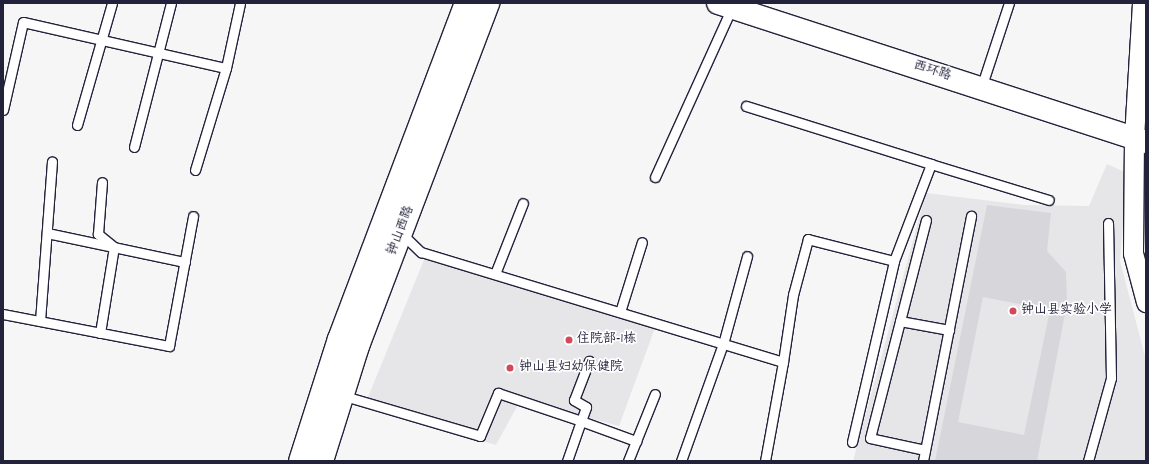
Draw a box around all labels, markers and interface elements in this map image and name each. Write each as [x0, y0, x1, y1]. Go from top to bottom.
street label: 西环路 [911, 59, 953, 85]
street label: 钟山西路 [385, 204, 419, 258]
place label: 钟山县实验小学 [1021, 303, 1112, 319]
marker: 钟山县实验小学 [1008, 306, 1018, 316]
place label: 住院部-1栋 [577, 332, 636, 348]
marker: 住院部-1栋 [564, 335, 574, 345]
place label: 钟山县妇幼保健院 [519, 360, 623, 376]
marker: 钟山县妇幼保健院 [504, 362, 516, 374]

